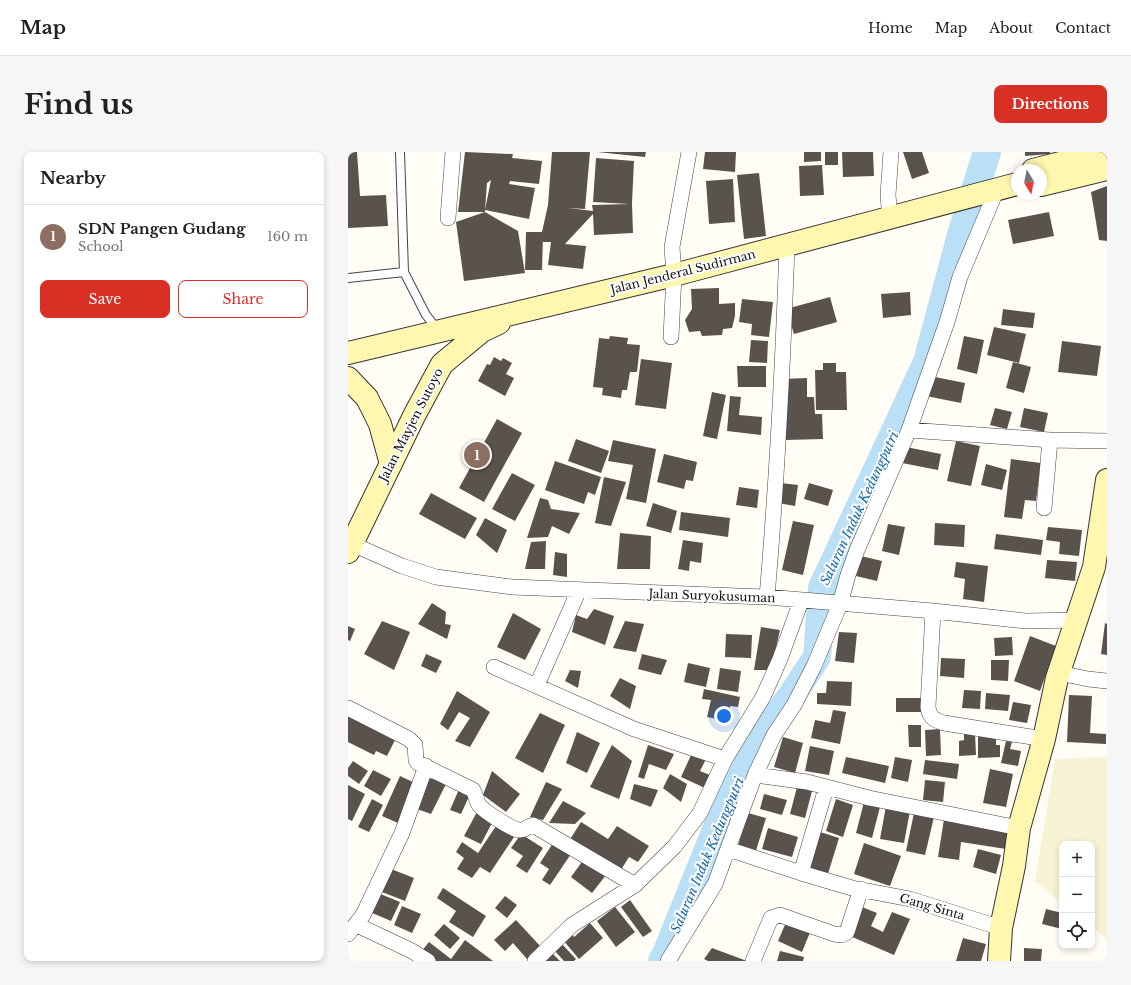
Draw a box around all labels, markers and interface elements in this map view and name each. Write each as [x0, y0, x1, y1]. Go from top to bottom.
text: Map [20, 16, 66, 39]
text: Home [868, 19, 913, 37]
text: Map [935, 19, 967, 37]
text: About [989, 19, 1033, 37]
text: Contact [1055, 19, 1111, 37]
button: Directions [994, 85, 1107, 123]
text: Find us [24, 87, 134, 122]
north arrow [1011, 164, 1047, 200]
text: Nearby [40, 168, 106, 189]
text: SDN Pangen Gudang [78, 219, 245, 238]
text: 1 [50, 228, 56, 245]
text: 160 m [267, 228, 308, 245]
text: School [78, 238, 124, 255]
street label: Jalan Jenderal Sudirman [607, 246, 757, 297]
button: Save [40, 280, 170, 318]
button: Share [178, 280, 308, 318]
street label: Jalan Mayjen Sutoyo [374, 365, 446, 486]
water label: Saluran Induk Kedungputri [816, 428, 903, 588]
pin: 1 [464, 440, 490, 470]
street label: Jalan Suryokusuman [646, 586, 776, 605]
your location [714, 706, 734, 726]
water label: Saluran Induk Kedungputri [667, 774, 748, 936]
map controls [1059, 841, 1095, 949]
button: + [1059, 841, 1095, 877]
button: − [1059, 877, 1095, 913]
street label: Gang Sinta [898, 890, 967, 923]
button: locate [1059, 913, 1095, 949]

